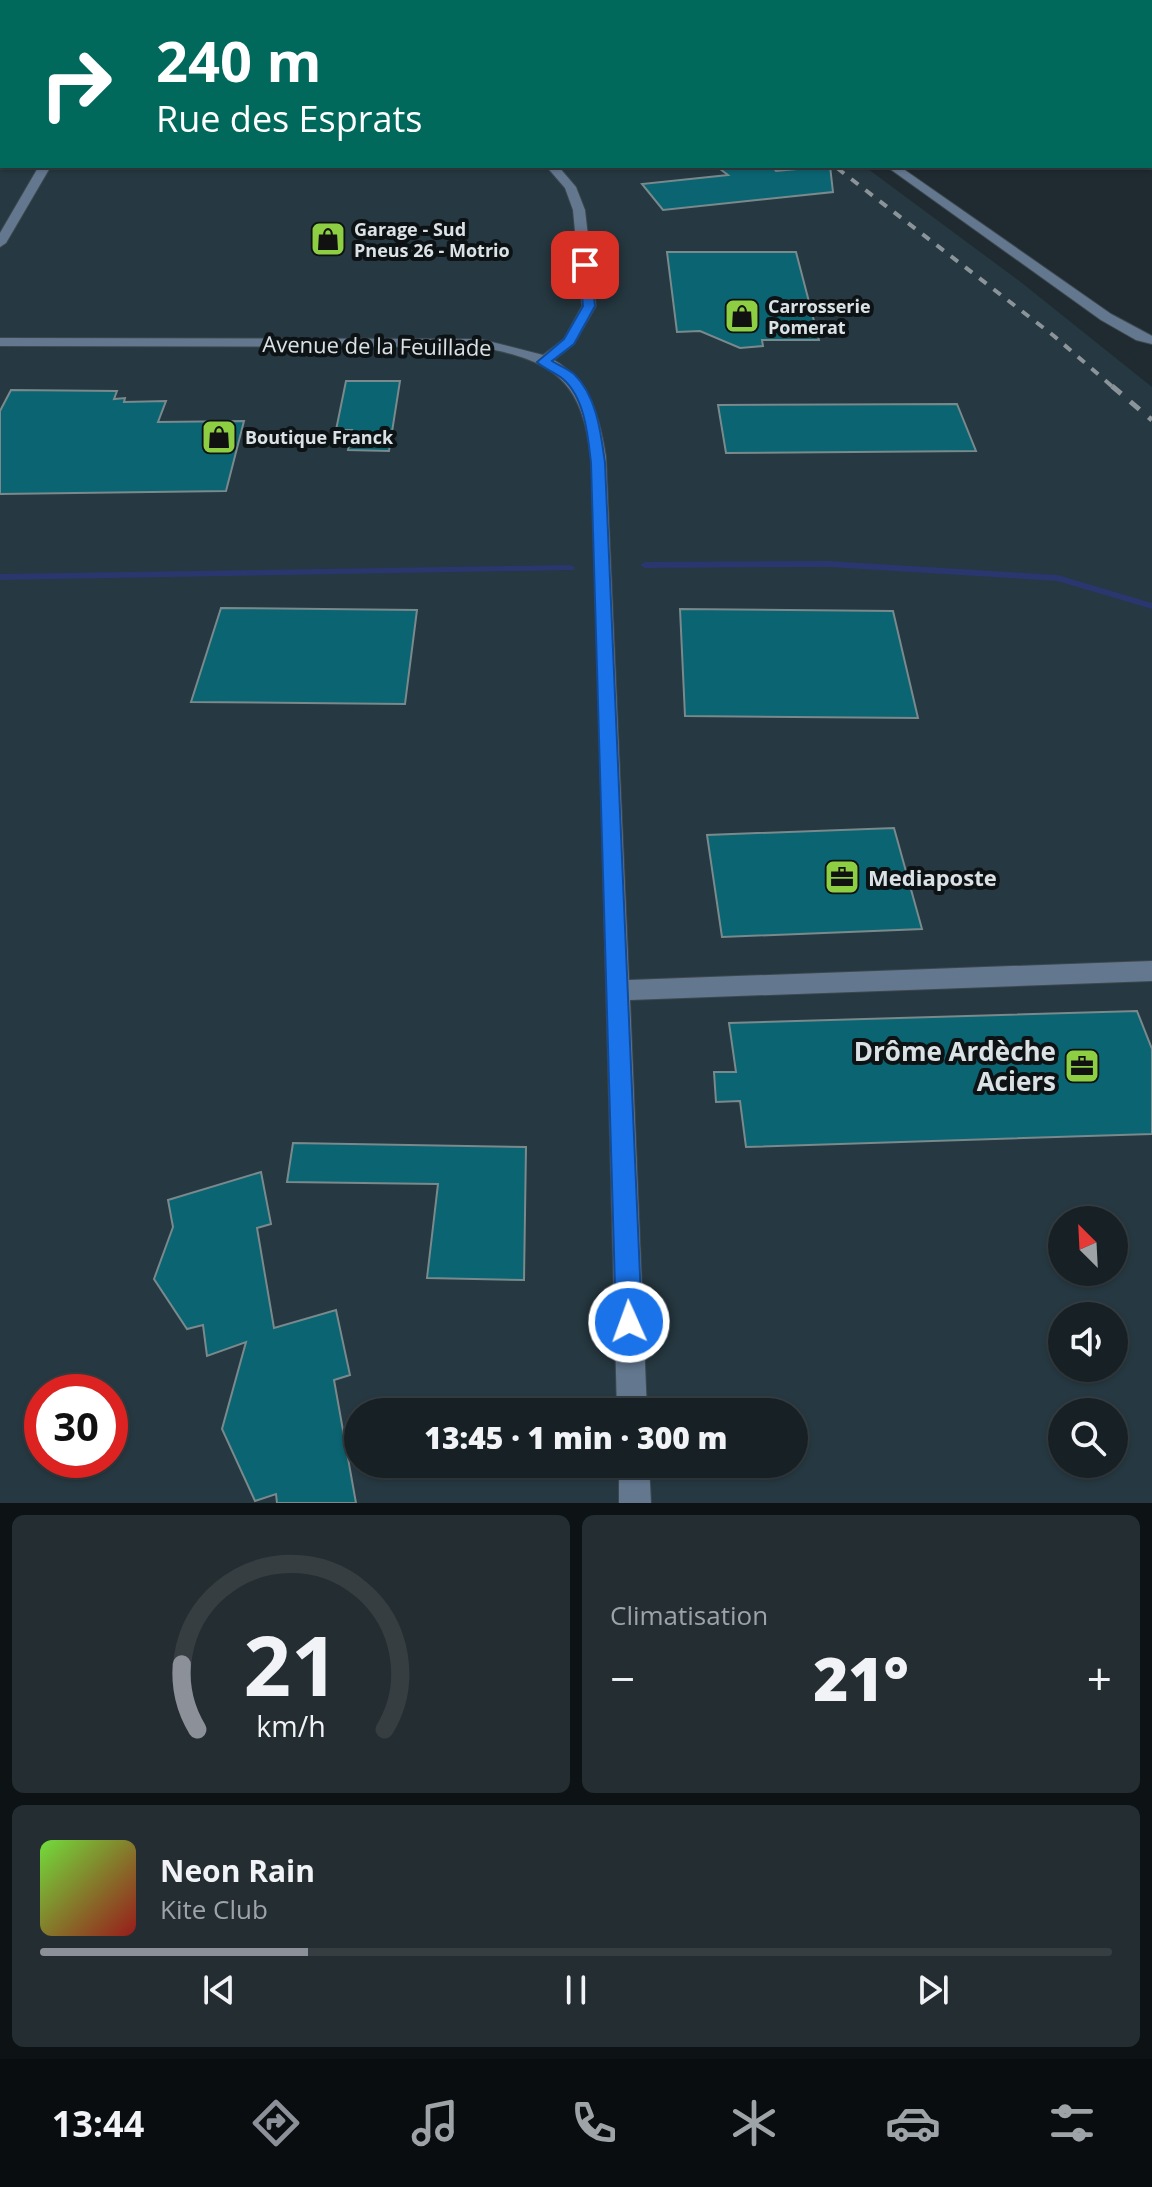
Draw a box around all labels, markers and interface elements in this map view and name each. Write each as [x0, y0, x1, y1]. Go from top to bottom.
text: 240 m [156, 22, 322, 98]
icon: right [24, 32, 128, 136]
text: Rue des Esprats [156, 94, 423, 143]
place label: Garage - Sud Pneus 26 - Motrio [354, 217, 510, 262]
shop icon: Garage - Sud Pneus 26 - Motrio [309, 220, 347, 258]
pin [551, 231, 619, 299]
icon: arrive [563, 243, 607, 287]
place label: Carrosserie Pomerat [768, 294, 871, 339]
shop icon: Carrosserie Pomerat [723, 297, 761, 335]
street label: Avenue de la Feuillade [262, 328, 492, 362]
shop icon: Boutique Franck [200, 418, 238, 456]
place label: Boutique Franck [245, 425, 394, 449]
office icon: Mediaposte [823, 858, 861, 896]
place label: Mediaposte [868, 862, 997, 892]
place label: Drôme Ardèche Aciers [854, 1033, 1056, 1099]
office icon: Drôme Ardèche Aciers [1063, 1047, 1101, 1085]
north arrow [1048, 1206, 1128, 1286]
map controls [1048, 1206, 1128, 1478]
position arrow [587, 1280, 671, 1364]
button: sound [1048, 1302, 1128, 1382]
speed limit sign: 30 [24, 1374, 128, 1478]
button: search [1048, 1398, 1128, 1478]
text: 13:45 · 1 min · 300 m [424, 1417, 728, 1458]
text: Climatisation [610, 1597, 768, 1633]
text: 21 [243, 1607, 339, 1720]
text: 21° [813, 1637, 909, 1719]
text: − [610, 1648, 635, 1708]
text: + [1087, 1648, 1112, 1708]
text: km/h [256, 1706, 326, 1745]
text: Neon Rain [160, 1850, 315, 1891]
text: Kite Club [160, 1891, 268, 1927]
icon: previous [197, 1968, 241, 2012]
icon: pause [554, 1968, 598, 2012]
icon: next [911, 1968, 955, 2012]
icon: directions [248, 2095, 304, 2151]
icon: music [407, 2095, 463, 2151]
icon: phone [566, 2095, 622, 2151]
icon: climate [726, 2095, 782, 2151]
icon: car [885, 2095, 941, 2151]
icon: filters [1044, 2095, 1100, 2151]
text: 13:44 [52, 2099, 144, 2148]

